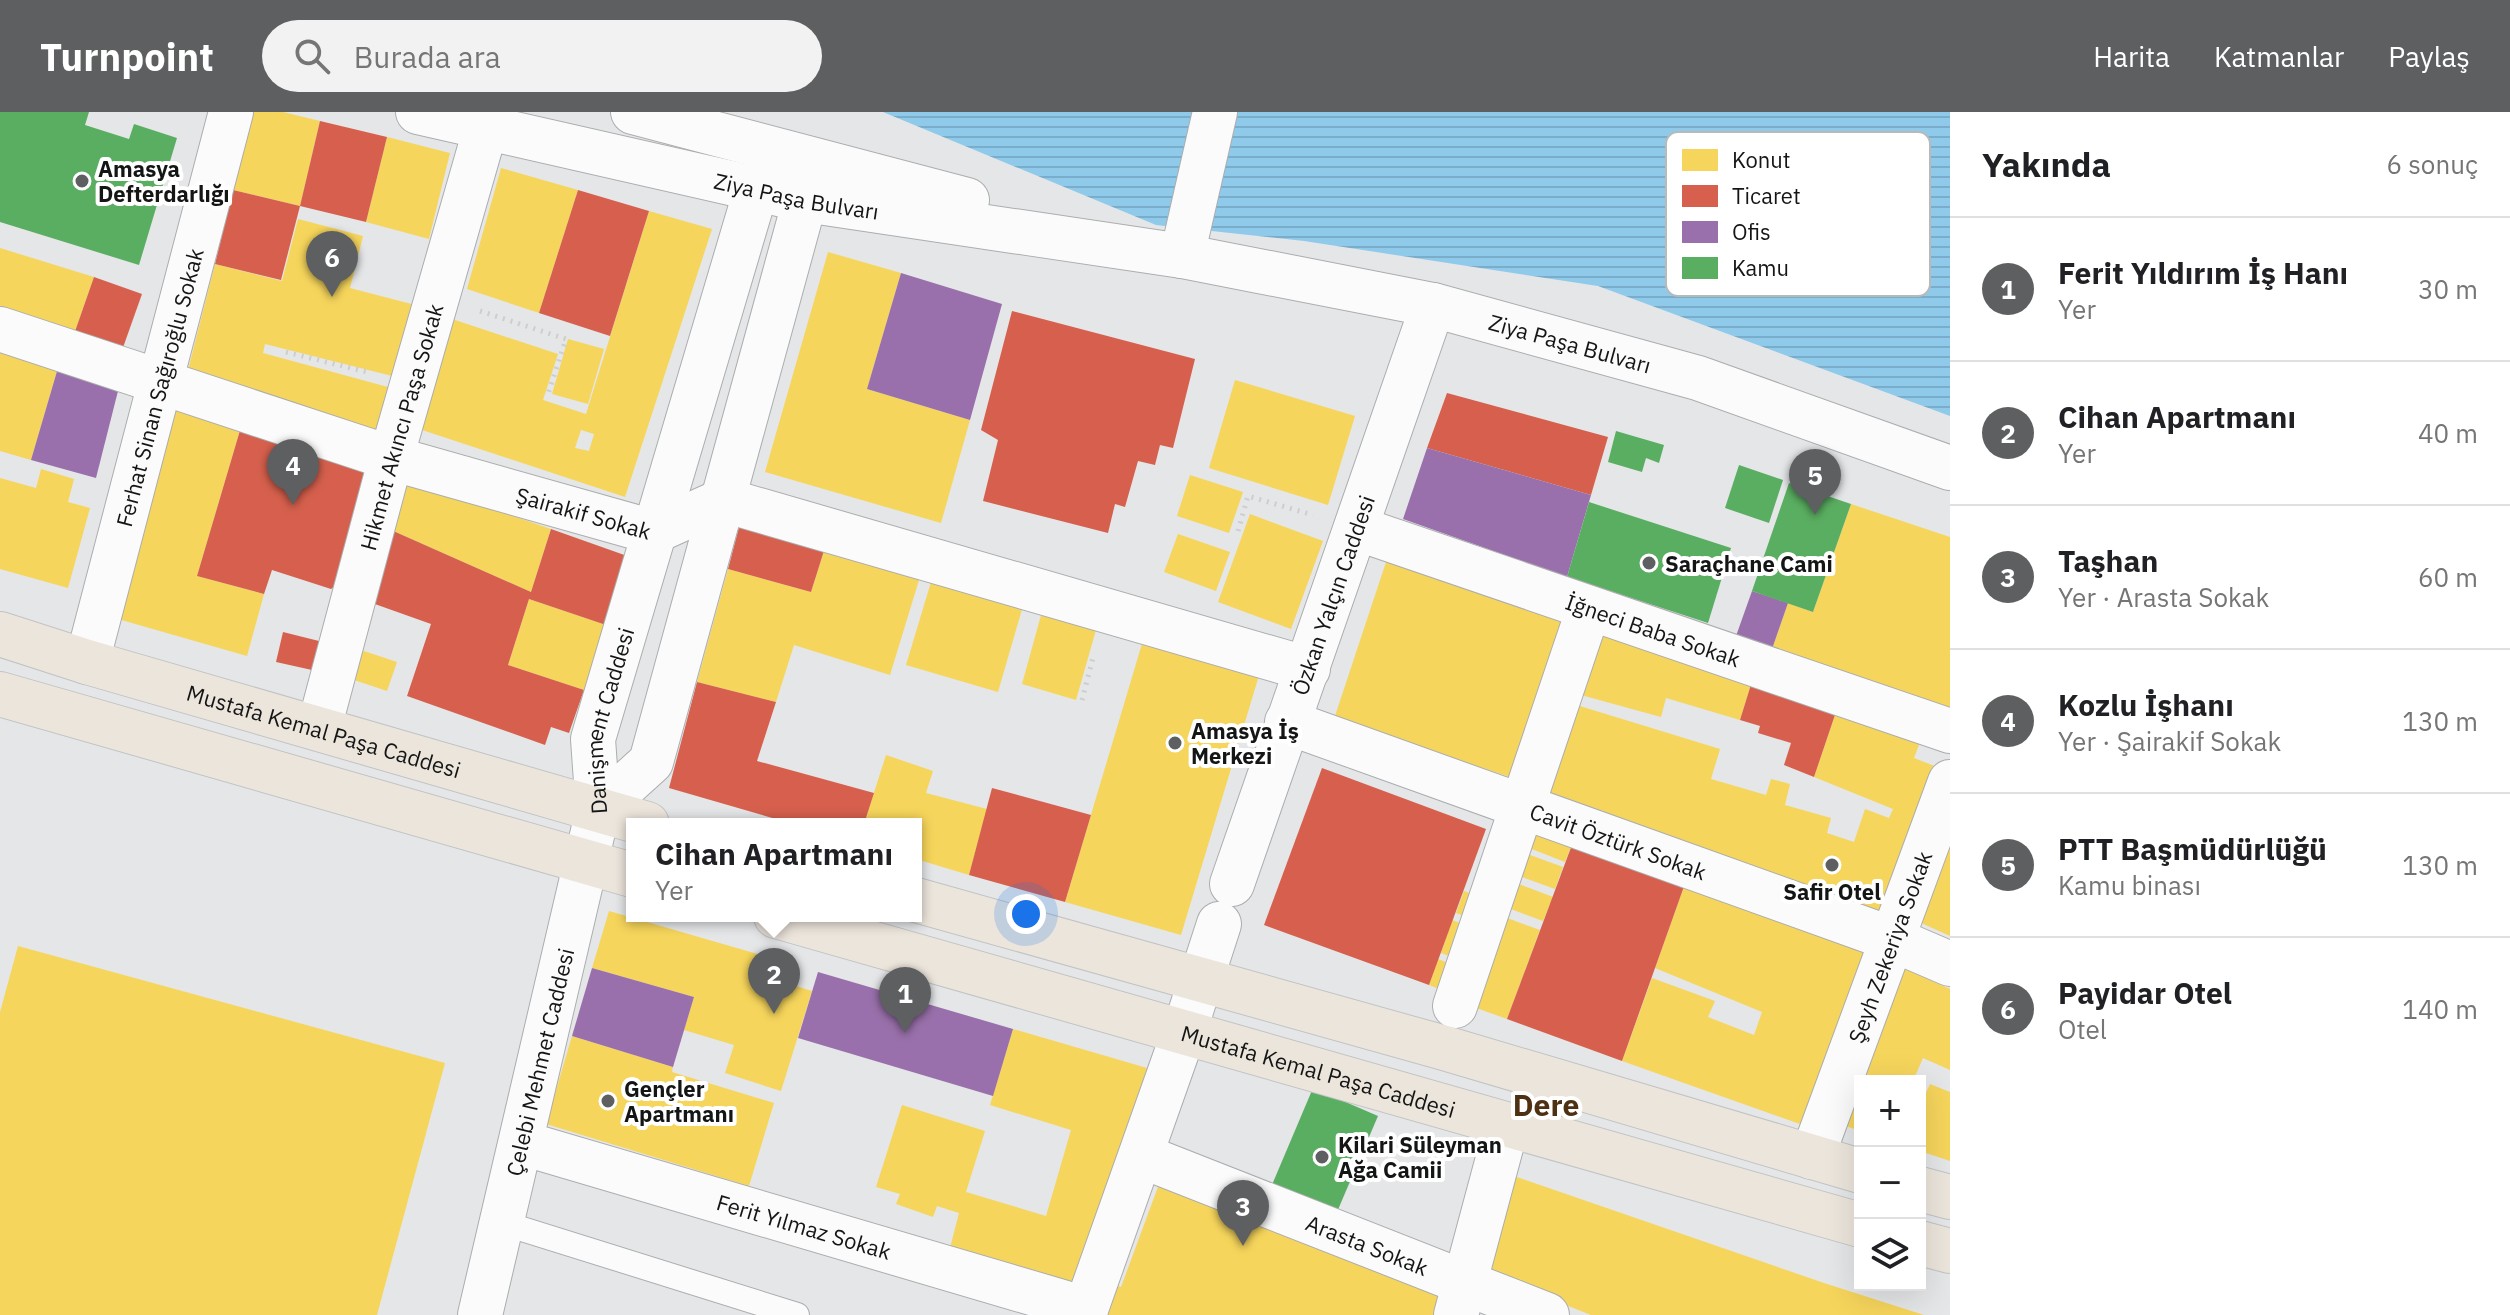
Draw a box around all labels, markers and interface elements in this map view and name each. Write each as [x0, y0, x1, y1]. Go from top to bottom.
search box [262, 20, 822, 92]
text: Turnpoint [40, 32, 214, 81]
icon: search [290, 34, 334, 78]
text: Burada ara [354, 37, 501, 76]
text: Harita [2093, 38, 2170, 75]
text: Katmanlar [2214, 38, 2344, 75]
text: Paylaş [2388, 38, 2470, 75]
legend [1666, 132, 1930, 296]
text: Yakında [1982, 142, 2111, 186]
text: Konut [1732, 145, 1790, 174]
text: 6 sonuç [2386, 147, 2478, 181]
place label: Amasya Defterdarlığı [98, 154, 230, 208]
street label: Ziya Paşa Bulvarı [712, 165, 881, 225]
marker: Amasya Defterdarlığı [73, 172, 91, 190]
text: Ticaret [1732, 181, 1801, 210]
text: Ofis [1732, 217, 1771, 246]
pin: 6 [306, 231, 358, 297]
street label: Ferhat Sinan Sağıroğlu Sokak [109, 245, 209, 530]
text: Kamu [1732, 253, 1789, 282]
text: Ferit Yıldırım İş Hanı [2058, 253, 2348, 292]
text: 1 [2000, 272, 2016, 306]
text: 30 m [2418, 272, 2478, 306]
text: Yer [2058, 292, 2096, 326]
street label: Hikmet Akıncı Paşa Sokak [353, 300, 449, 553]
street label: Ziya Paşa Bulvarı [1486, 307, 1655, 379]
text: Cihan Apartmanı [2058, 397, 2296, 436]
text: 2 [2000, 416, 2016, 450]
text: 40 m [2418, 416, 2478, 450]
text: Yer [2058, 436, 2096, 470]
pin: 4 [267, 439, 319, 505]
pin: 5 [1789, 449, 1841, 515]
street label: Şairakif Sokak [513, 480, 655, 545]
street label: Özkan Yalçın Caddesi [1284, 491, 1380, 699]
text: Taşhan [2058, 541, 2158, 580]
place label: Saraçhane Cami [1665, 549, 1833, 578]
marker: Saraçhane Cami [1640, 554, 1658, 572]
text: 3 [2000, 560, 2016, 594]
text: 60 m [2418, 560, 2478, 594]
text: Yer · Arasta Sokak [2058, 580, 2269, 614]
street label: İğneci Baba Sokak [1562, 586, 1745, 673]
street label: Danişment Caddesi [579, 624, 640, 815]
street label: Mustafa Kemal Paşa Caddesi [183, 677, 464, 784]
text: Kozlu İşhanı [2058, 685, 2234, 724]
text: 4 [2000, 704, 2016, 738]
text: 130 m [2402, 704, 2478, 738]
place label: Amasya İş Merkezi [1191, 716, 1299, 770]
text: Yer · Şairakif Sokak [2058, 724, 2281, 758]
marker: Amasya İş Merkezi [1166, 734, 1184, 752]
street label: Cavit Öztürk Sokak [1526, 796, 1711, 886]
popup [626, 818, 922, 922]
text: PTT Başmüdürlüğü [2058, 829, 2327, 868]
text: Cihan Apartmanı [655, 834, 893, 873]
street label: Şeyh Zekeriya Sokak [1841, 846, 1938, 1047]
text: 5 [2000, 848, 2016, 882]
text: 130 m [2402, 848, 2478, 882]
marker: Safir Otel [1823, 856, 1841, 874]
text: Kamu binası [2058, 868, 2201, 902]
text: Yer [655, 873, 693, 907]
place label: Safir Otel [1783, 877, 1881, 906]
your location [1006, 894, 1046, 934]
street label: Çelebi Mehmet Caddesi [499, 945, 580, 1179]
pin: 2 [748, 948, 800, 1014]
pin: 1 [879, 967, 931, 1033]
text: Payidar Otel [2058, 973, 2232, 1012]
text: 6 [2000, 992, 2016, 1026]
text: 140 m [2402, 992, 2478, 1026]
text: Otel [2058, 1012, 2107, 1046]
street label: Mustafa Kemal Paşa Caddesi [1178, 1018, 1459, 1123]
place label: Gençler Apartmanı [624, 1074, 734, 1128]
map controls [1854, 1075, 1926, 1291]
button: + [1854, 1075, 1926, 1147]
district label: Dere [1513, 1085, 1579, 1124]
marker: Gençler Apartmanı [599, 1092, 617, 1110]
place label: Kilari Süleyman Ağa Camii [1338, 1130, 1502, 1184]
button: − [1854, 1147, 1926, 1219]
marker: Kilari Süleyman Ağa Camii [1313, 1148, 1331, 1166]
pin: 3 [1217, 1180, 1269, 1246]
street label: Ferit Yılmaz Sokak [713, 1187, 895, 1265]
street label: Arasta Sokak [1302, 1207, 1433, 1282]
button: layers [1854, 1219, 1926, 1291]

